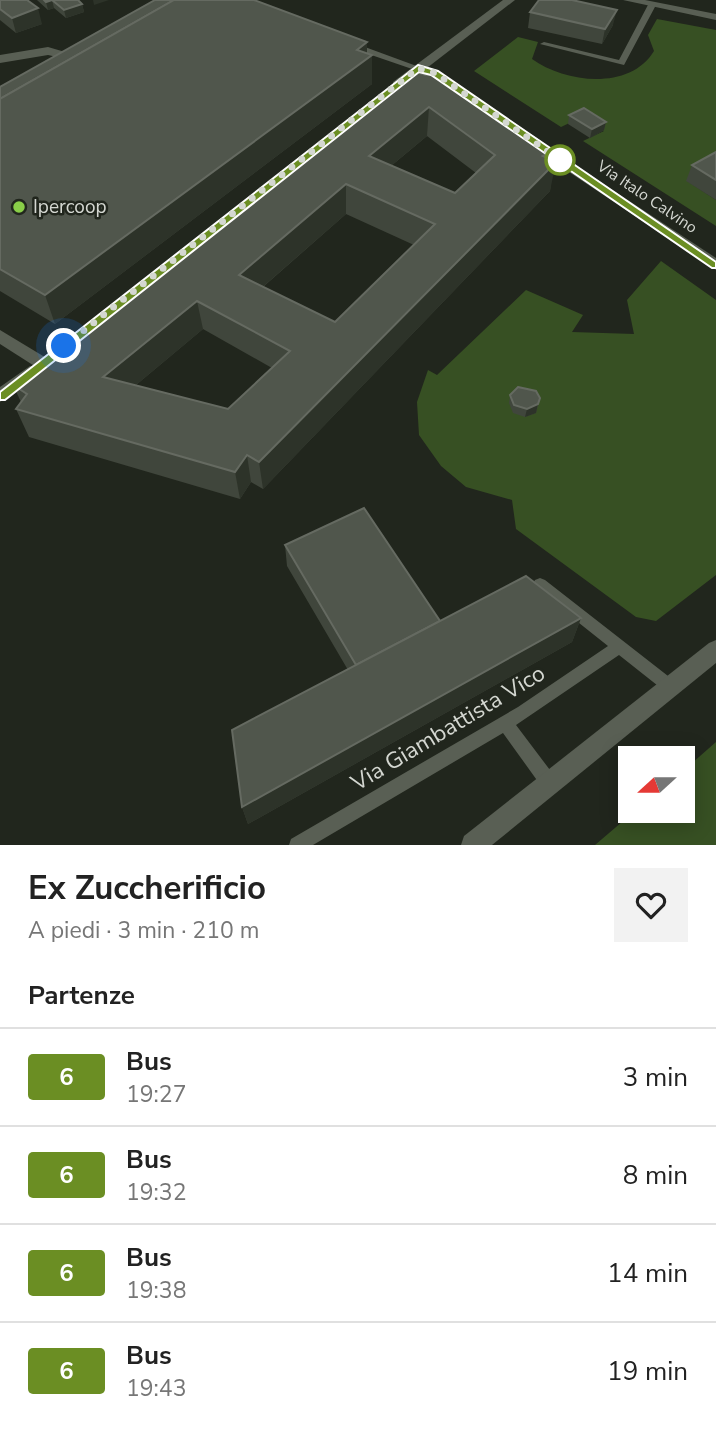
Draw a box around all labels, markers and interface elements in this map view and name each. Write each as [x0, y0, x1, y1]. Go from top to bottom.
unlabelled marker [545, 145, 575, 175]
street label: Via Italo Calvino [592, 155, 702, 239]
place label: Ipercoop [33, 194, 107, 220]
marker: Ipercoop [11, 199, 27, 215]
your location [46, 328, 81, 363]
street label: Via Giambattista Vico [344, 658, 551, 799]
north arrow [618, 746, 695, 822]
map controls [618, 746, 695, 823]
text: Ex Zuccherificio [28, 866, 266, 911]
button: heart [614, 868, 688, 942]
text: A piedi · 3 min · 210 m [28, 915, 259, 946]
text: Partenze [28, 978, 135, 1013]
text: Bus [126, 1044, 172, 1079]
text: 3 min [623, 1060, 688, 1095]
text: 6 [59, 1061, 74, 1093]
text: 19:27 [126, 1079, 186, 1110]
text: Bus [126, 1142, 172, 1177]
text: 8 min [623, 1158, 688, 1193]
text: 6 [59, 1159, 74, 1191]
text: 19:32 [126, 1177, 186, 1208]
text: Bus [126, 1240, 172, 1275]
text: 14 min [607, 1256, 688, 1291]
text: 6 [59, 1257, 74, 1289]
text: 19:38 [126, 1275, 186, 1306]
text: Bus [126, 1338, 172, 1373]
text: 19 min [607, 1354, 688, 1389]
text: 6 [59, 1355, 74, 1387]
text: 19:43 [126, 1373, 186, 1404]

